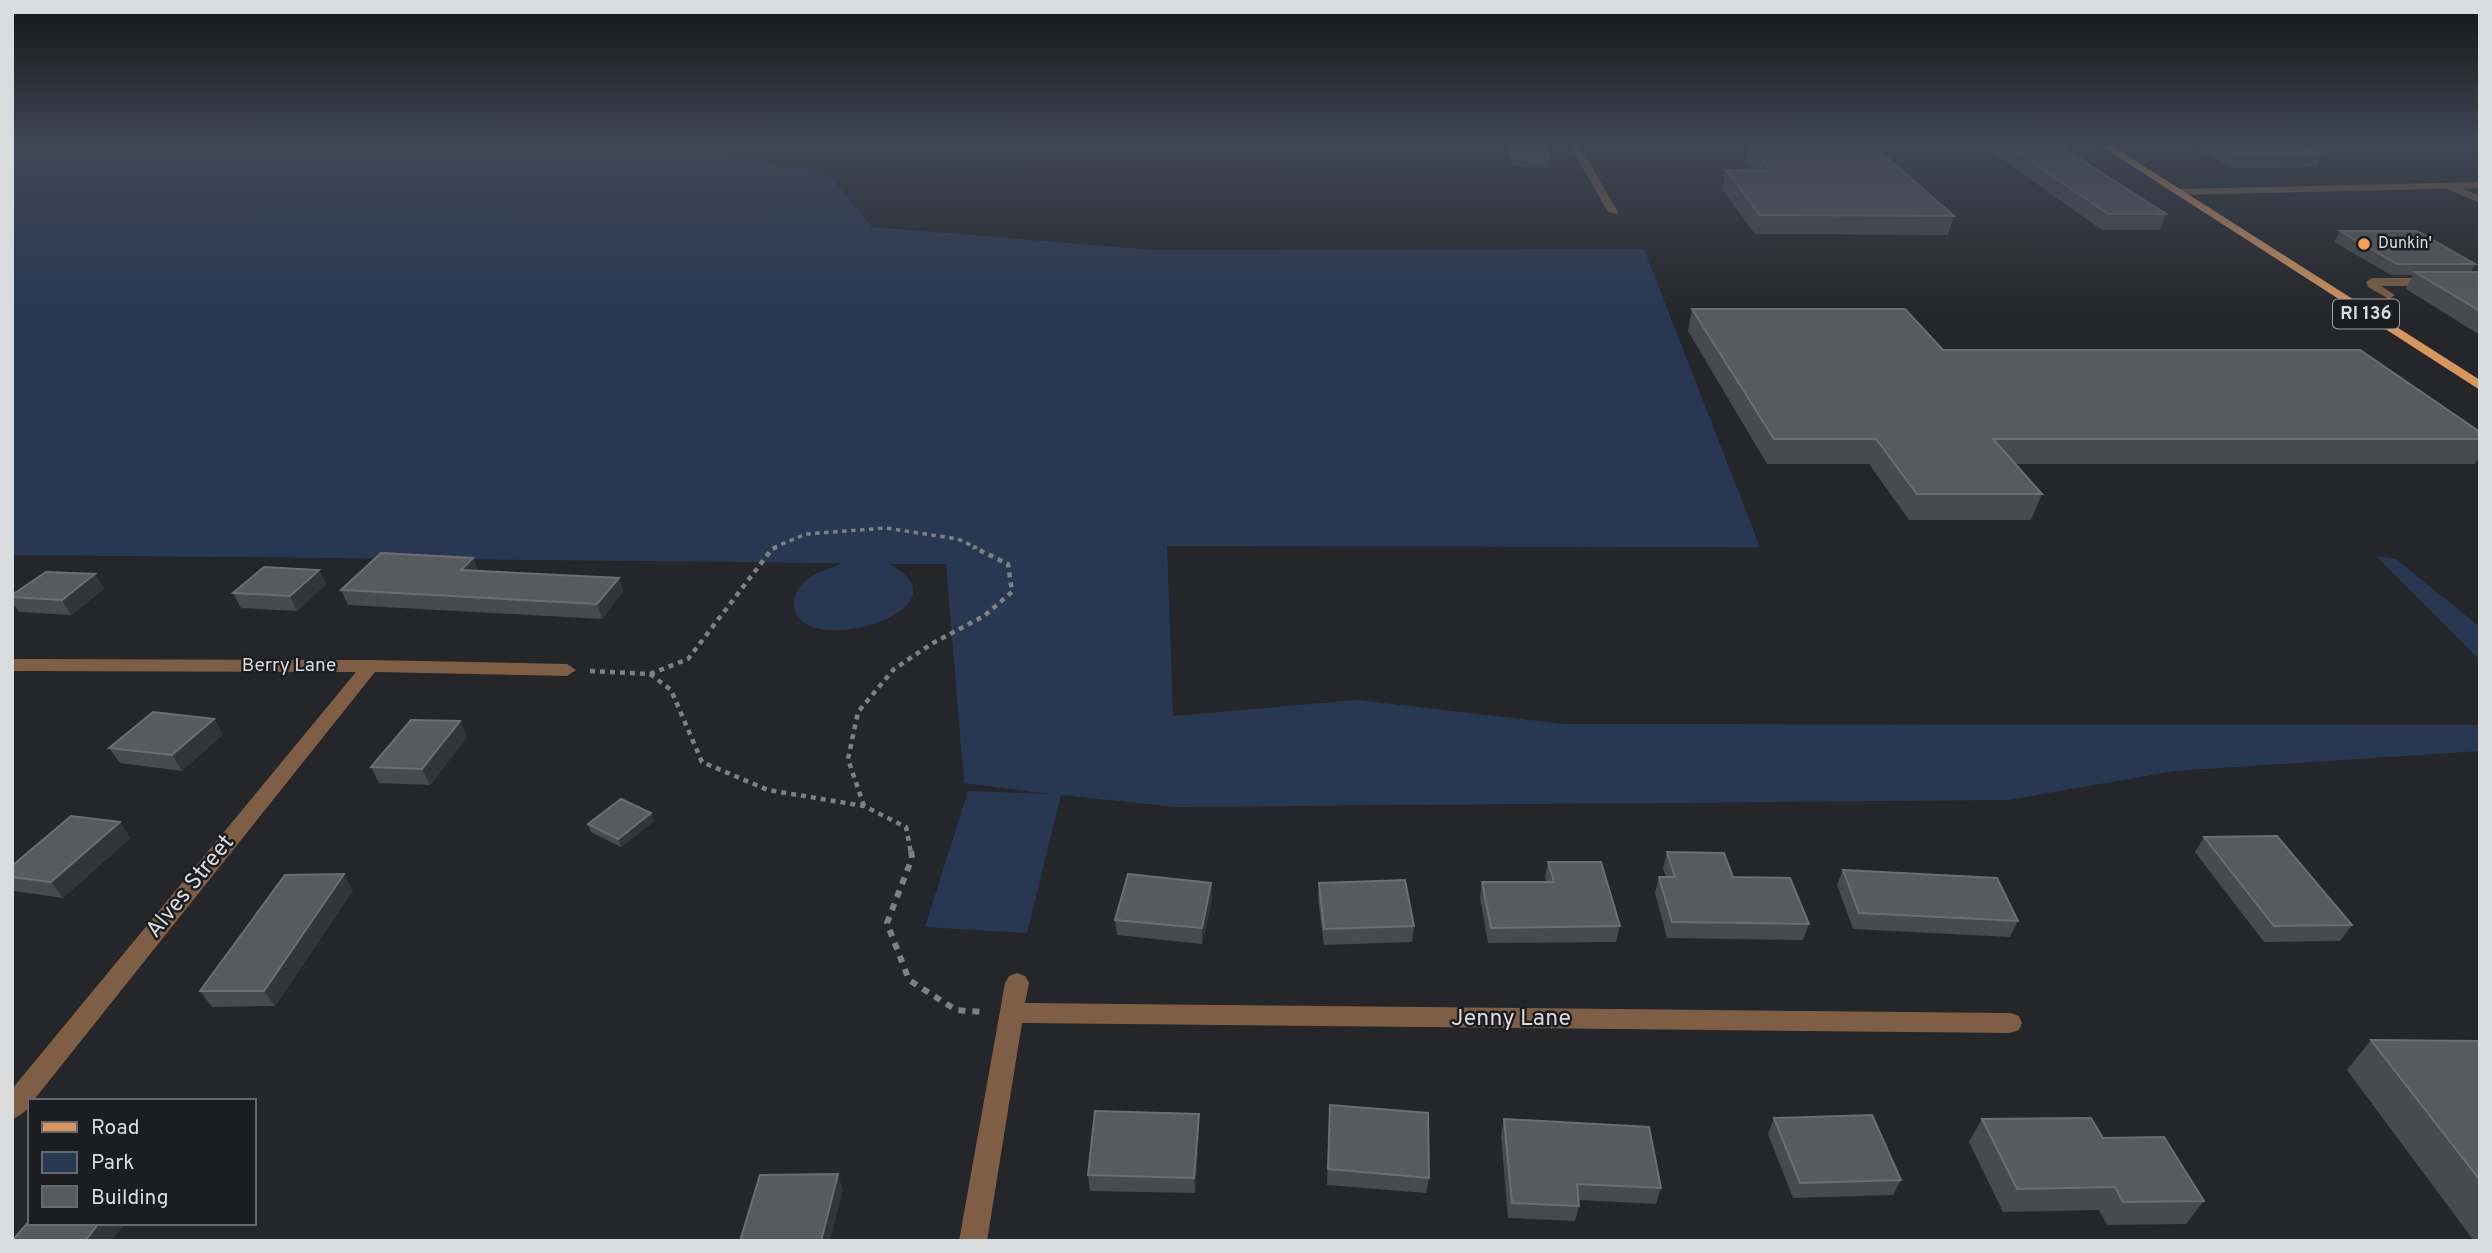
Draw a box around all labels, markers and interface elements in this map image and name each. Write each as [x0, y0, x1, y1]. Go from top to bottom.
place label: Dunkin' [2378, 234, 2432, 254]
marker: Dunkin' [2356, 236, 2372, 252]
road number: RI 136 [2333, 300, 2399, 328]
street label: Berry Lane [242, 654, 336, 678]
street label: Alves Street [140, 829, 242, 945]
street label: Jenny Lane [1451, 1005, 1571, 1034]
legend [28, 1099, 256, 1225]
text: Road [91, 1115, 140, 1142]
text: Park [91, 1150, 134, 1177]
text: Building [91, 1185, 169, 1212]

